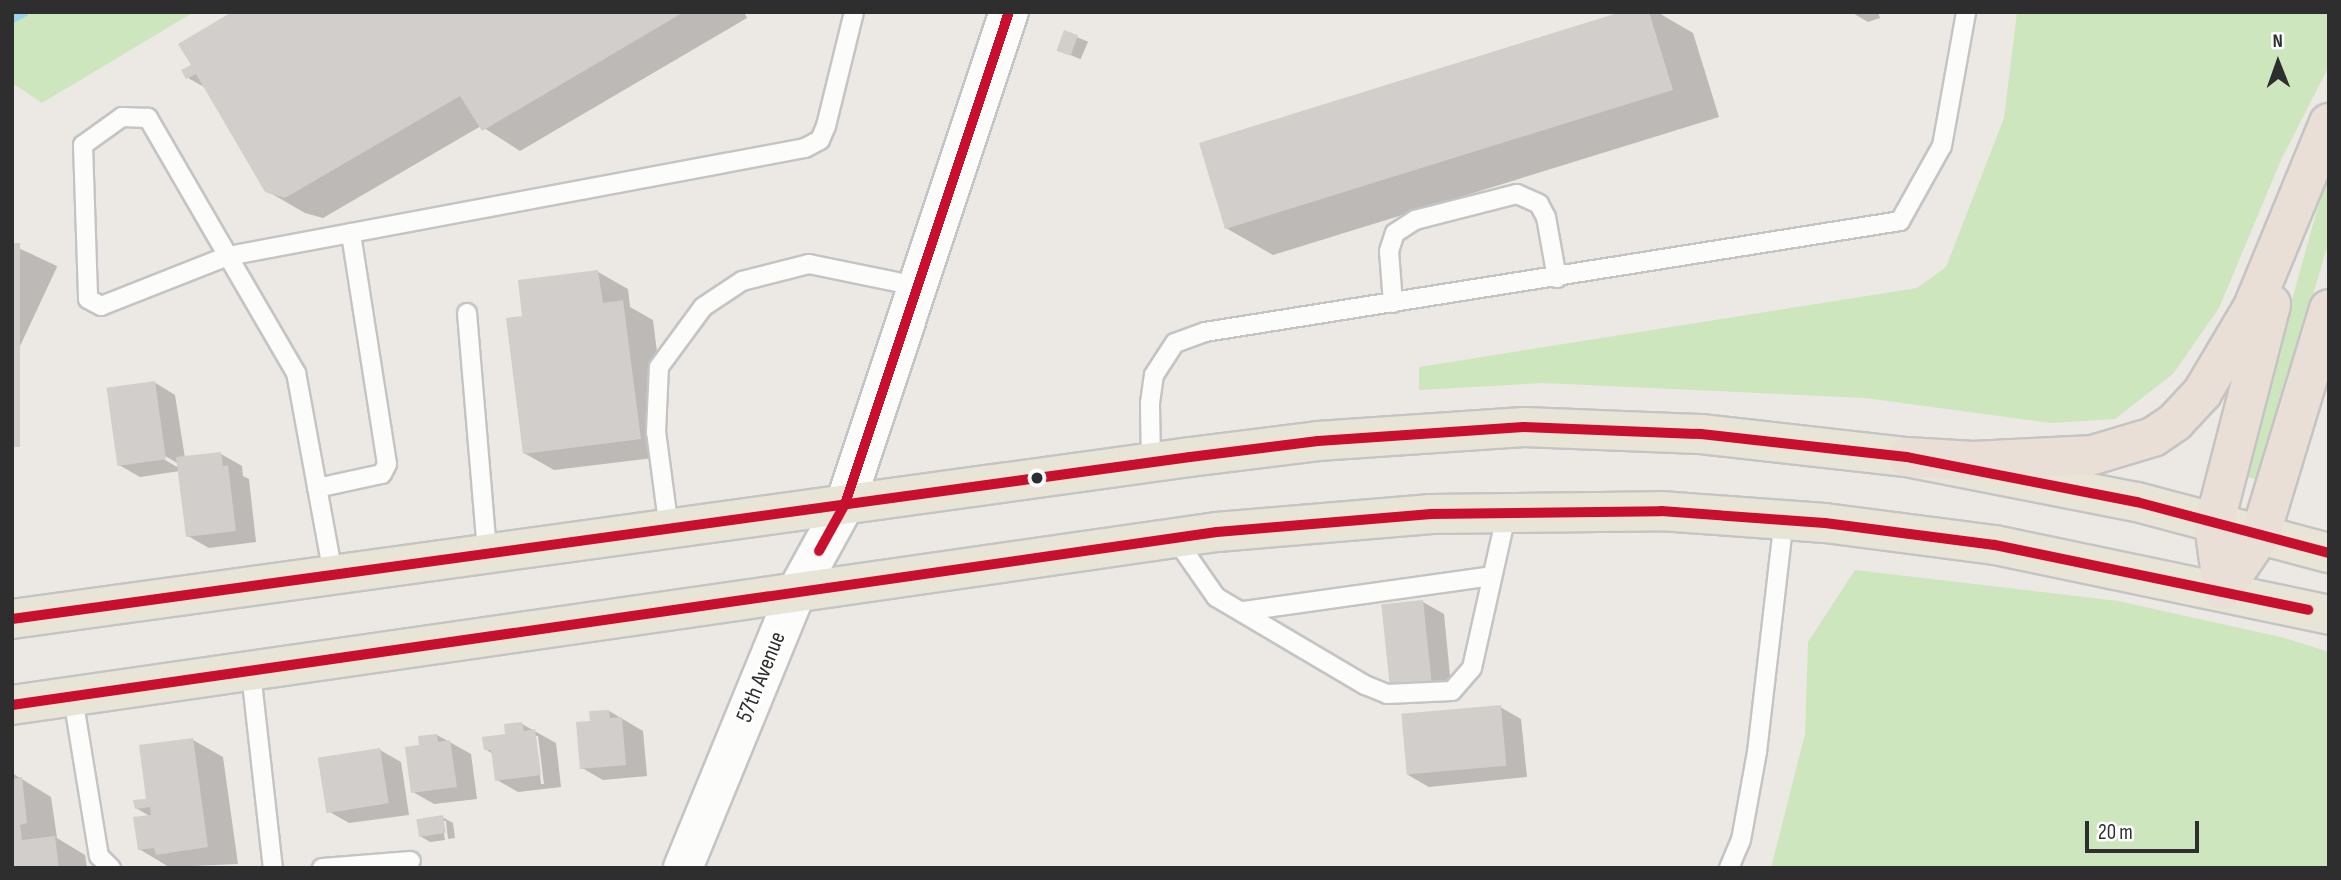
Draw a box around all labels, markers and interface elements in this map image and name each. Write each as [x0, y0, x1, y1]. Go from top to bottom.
north arrow [2243, 28, 2313, 98]
text: N [2272, 30, 2283, 53]
unlabelled marker [1030, 471, 1044, 485]
street label: 57th Avenue [730, 628, 792, 726]
scale bar [2089, 806, 2203, 850]
text: 20 m [2098, 820, 2133, 845]

